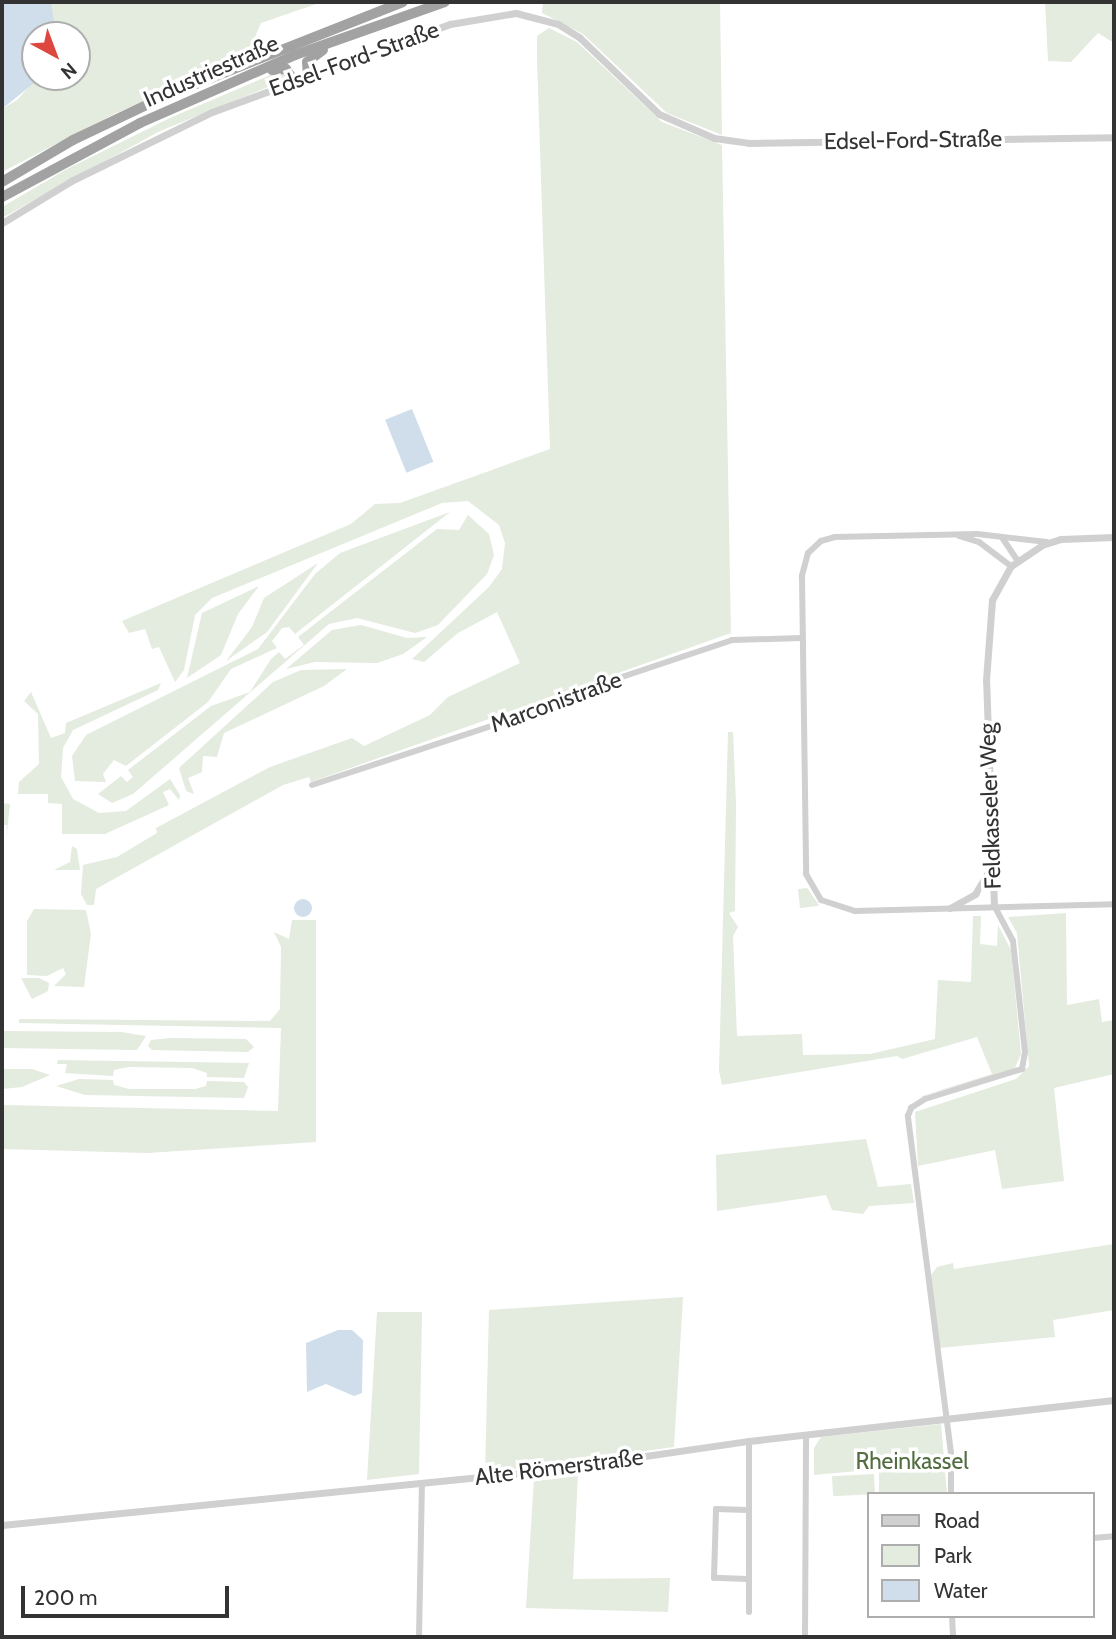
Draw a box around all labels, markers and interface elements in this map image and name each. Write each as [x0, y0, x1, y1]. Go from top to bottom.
street label: Edsel-Ford-Straße [265, 16, 443, 102]
north arrow [21, 21, 91, 91]
street label: Industriestraße [139, 29, 283, 113]
text: N [56, 58, 81, 84]
street label: Edsel-Ford-Straße [824, 125, 1002, 155]
street label: Marconistraße [487, 666, 625, 738]
street label: Feldkasseler Weg [973, 722, 1007, 890]
street label: Alte Römerstraße [473, 1443, 645, 1491]
park label: Rheinkassel [855, 1447, 969, 1475]
legend [867, 1492, 1095, 1618]
text: Road [934, 1508, 980, 1533]
text: Park [934, 1543, 972, 1568]
scale bar [24, 1572, 233, 1616]
text: Water [934, 1578, 987, 1603]
text: 200 m [34, 1585, 97, 1610]

